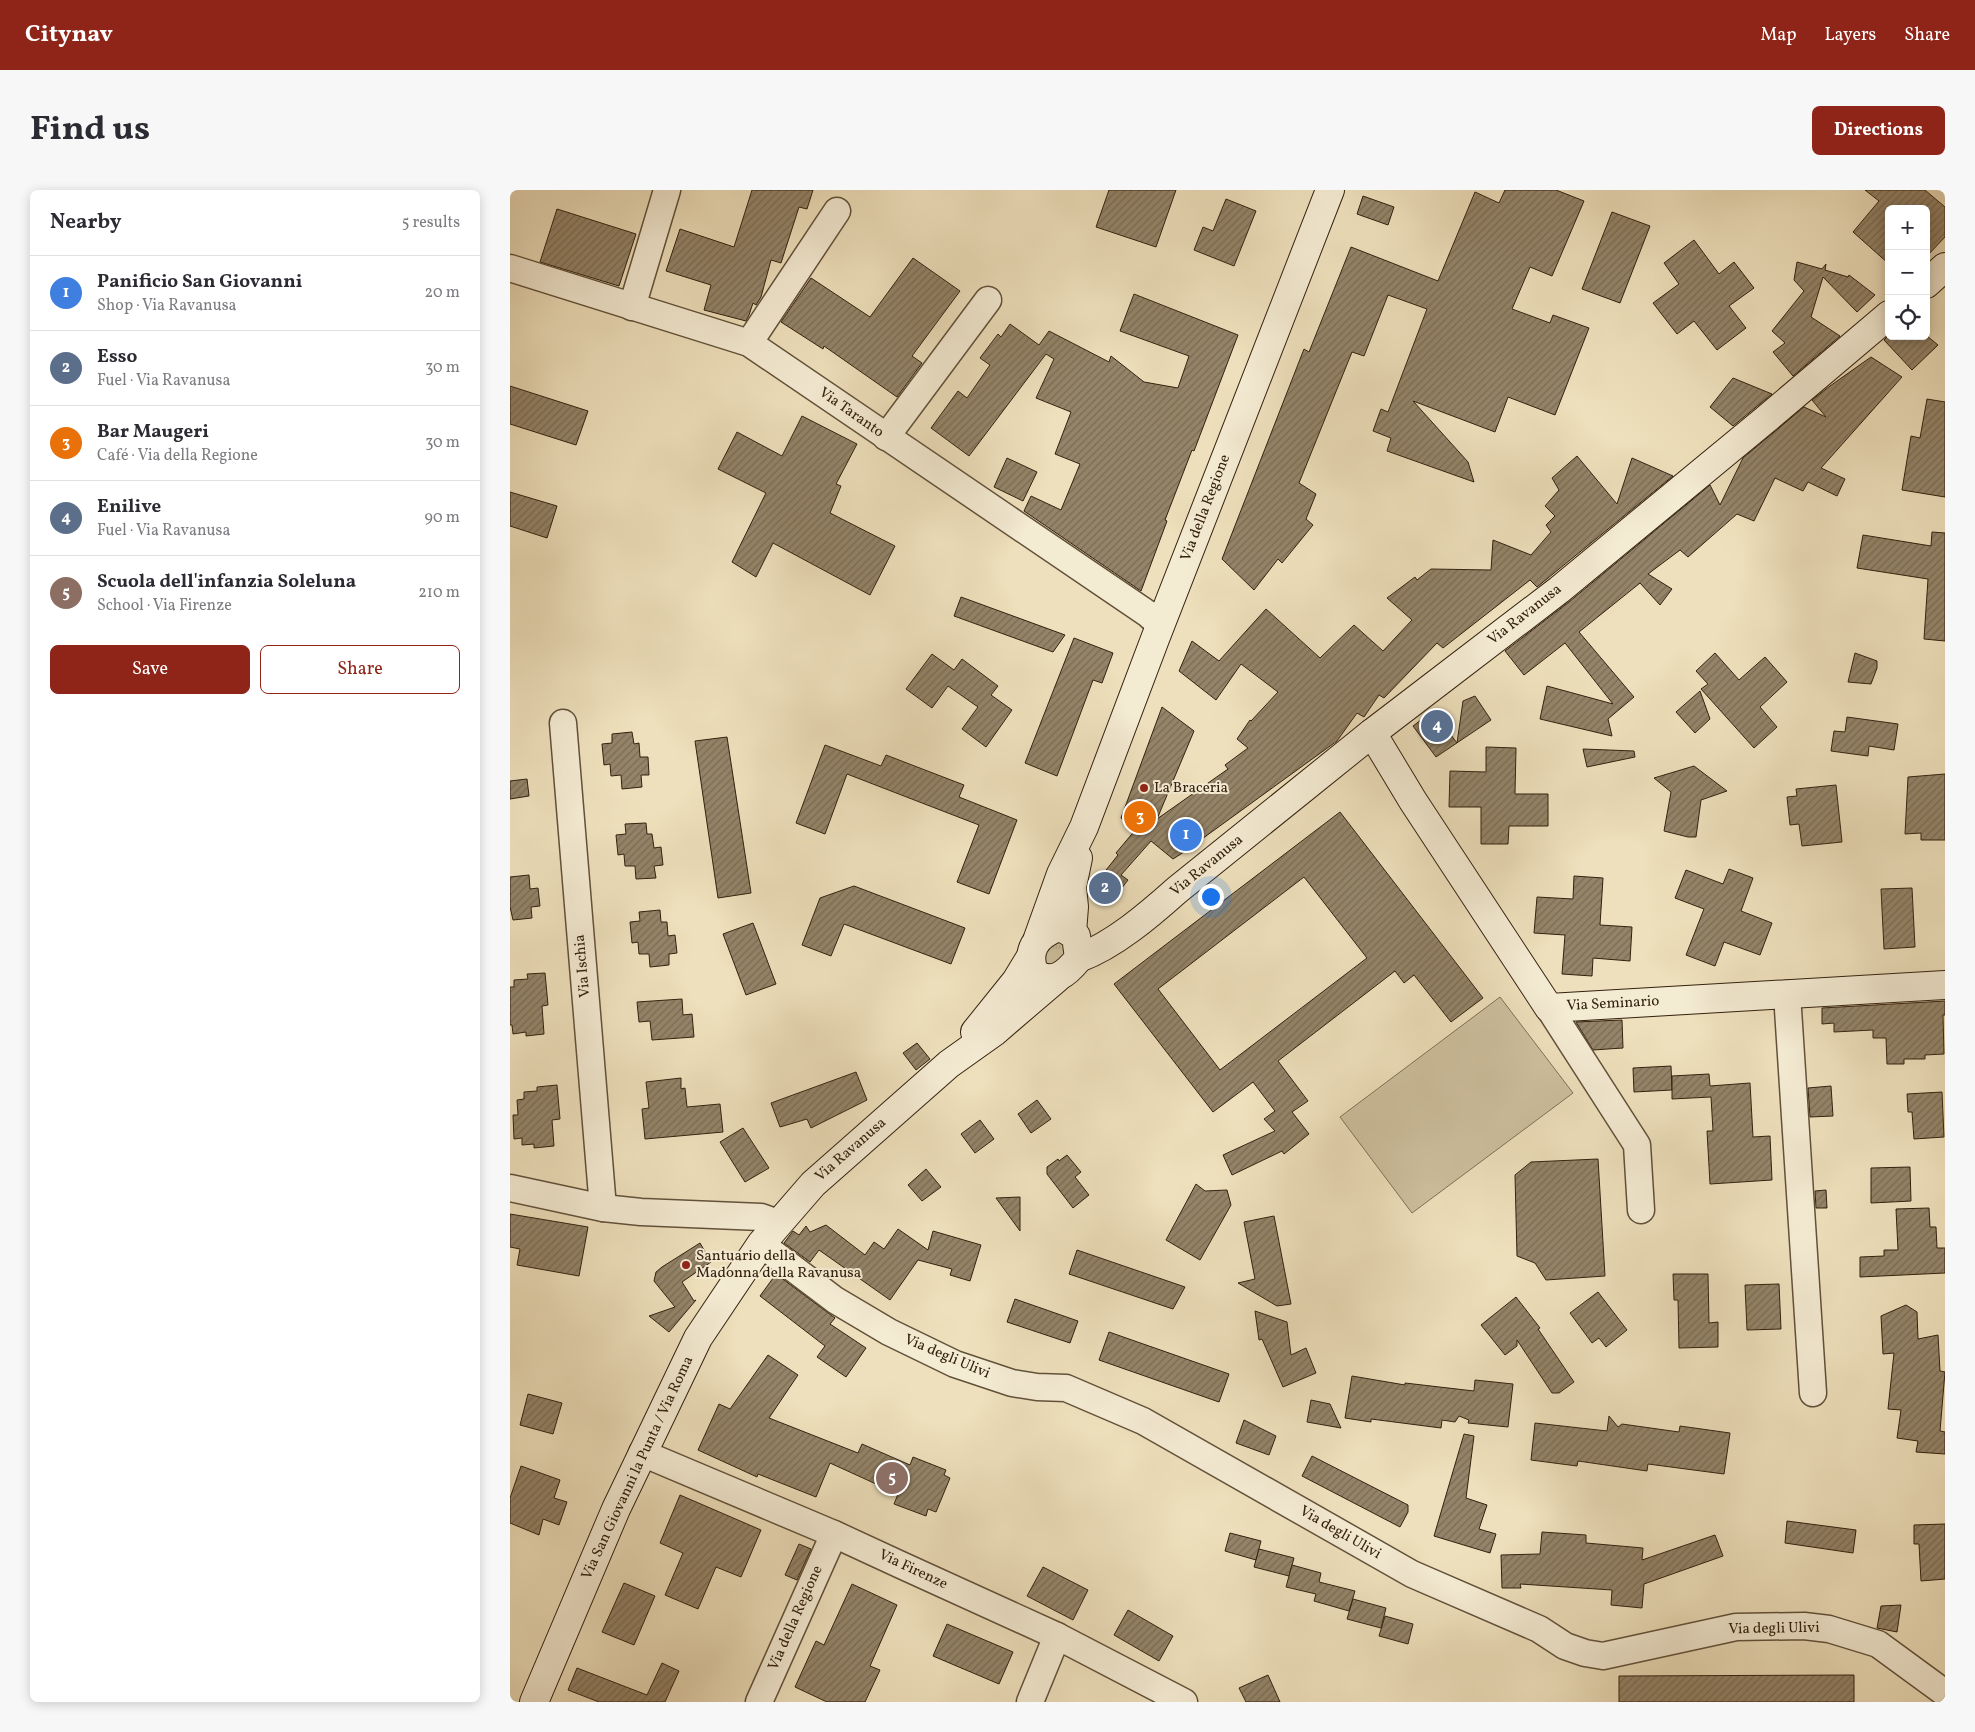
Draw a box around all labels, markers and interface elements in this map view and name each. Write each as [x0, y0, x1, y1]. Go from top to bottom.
text: Citynav [25, 18, 113, 52]
text: Map [1760, 23, 1796, 48]
text: Layers [1824, 23, 1876, 48]
text: Share [1904, 23, 1950, 48]
text: Find us [30, 106, 150, 154]
button: Directions [1812, 106, 1945, 155]
map controls [1885, 205, 1930, 340]
button: + [1885, 205, 1930, 250]
text: Nearby [50, 208, 121, 237]
text: 5 results [402, 212, 460, 234]
button: − [1885, 250, 1930, 295]
text: Panificio San Giovanni [97, 269, 302, 295]
text: 1 [63, 282, 69, 304]
text: 20 m [425, 282, 460, 304]
text: Shop · Via Ravanusa [97, 295, 237, 317]
button: locate [1885, 295, 1930, 340]
text: Esso [97, 344, 137, 370]
text: 2 [62, 357, 70, 379]
text: 30 m [425, 357, 460, 379]
text: Fuel · Via Ravanusa [97, 370, 230, 392]
street label: Via Taranto [814, 383, 888, 443]
text: Bar Maugeri [97, 419, 209, 445]
text: 3 [62, 432, 70, 454]
text: 30 m [425, 432, 460, 454]
text: Café · Via della Regione [97, 445, 258, 467]
street label: Via della Regione [1176, 452, 1236, 564]
text: Enilive [97, 494, 161, 520]
text: 4 [61, 507, 71, 529]
text: 90 m [424, 507, 460, 529]
text: Fuel · Via Ravanusa [97, 520, 230, 542]
text: Scuola dell'infanzia Soleluna [97, 569, 356, 595]
street label: Via Ravanusa [1484, 579, 1566, 651]
text: 5 [62, 582, 70, 604]
text: 210 m [418, 582, 460, 604]
text: School · Via Firenze [97, 595, 232, 617]
button: Save [50, 645, 250, 694]
button: Share [260, 645, 460, 694]
pin: 4 [1421, 707, 1453, 745]
place label: La Braceria [1154, 778, 1228, 799]
marker: La Braceria [1138, 782, 1150, 794]
pin: 3 [1124, 798, 1156, 836]
pin: 1 [1170, 816, 1202, 854]
street label: Via Ravanusa [1166, 830, 1248, 902]
pin: 2 [1089, 869, 1121, 907]
your location [1198, 884, 1224, 910]
street label: Via Ischia [570, 933, 596, 999]
street label: Via Seminario [1566, 991, 1660, 1017]
street label: Via Ravanusa [811, 1113, 891, 1187]
place label: Santuario della Madonna della Ravanusa [696, 1246, 861, 1284]
marker: Santuario della Madonna della Ravanusa [680, 1259, 692, 1271]
street label: Via degli Ulivi [901, 1329, 993, 1385]
street label: Via San Giovanni la Punta / Via Roma [577, 1353, 699, 1583]
pin: 5 [876, 1459, 908, 1497]
street label: Via degli Ulivi [1295, 1501, 1385, 1565]
street label: Via Firenze [875, 1545, 951, 1595]
street label: Via della Regione [763, 1562, 829, 1674]
street label: Via degli Ulivi [1728, 1618, 1820, 1640]

